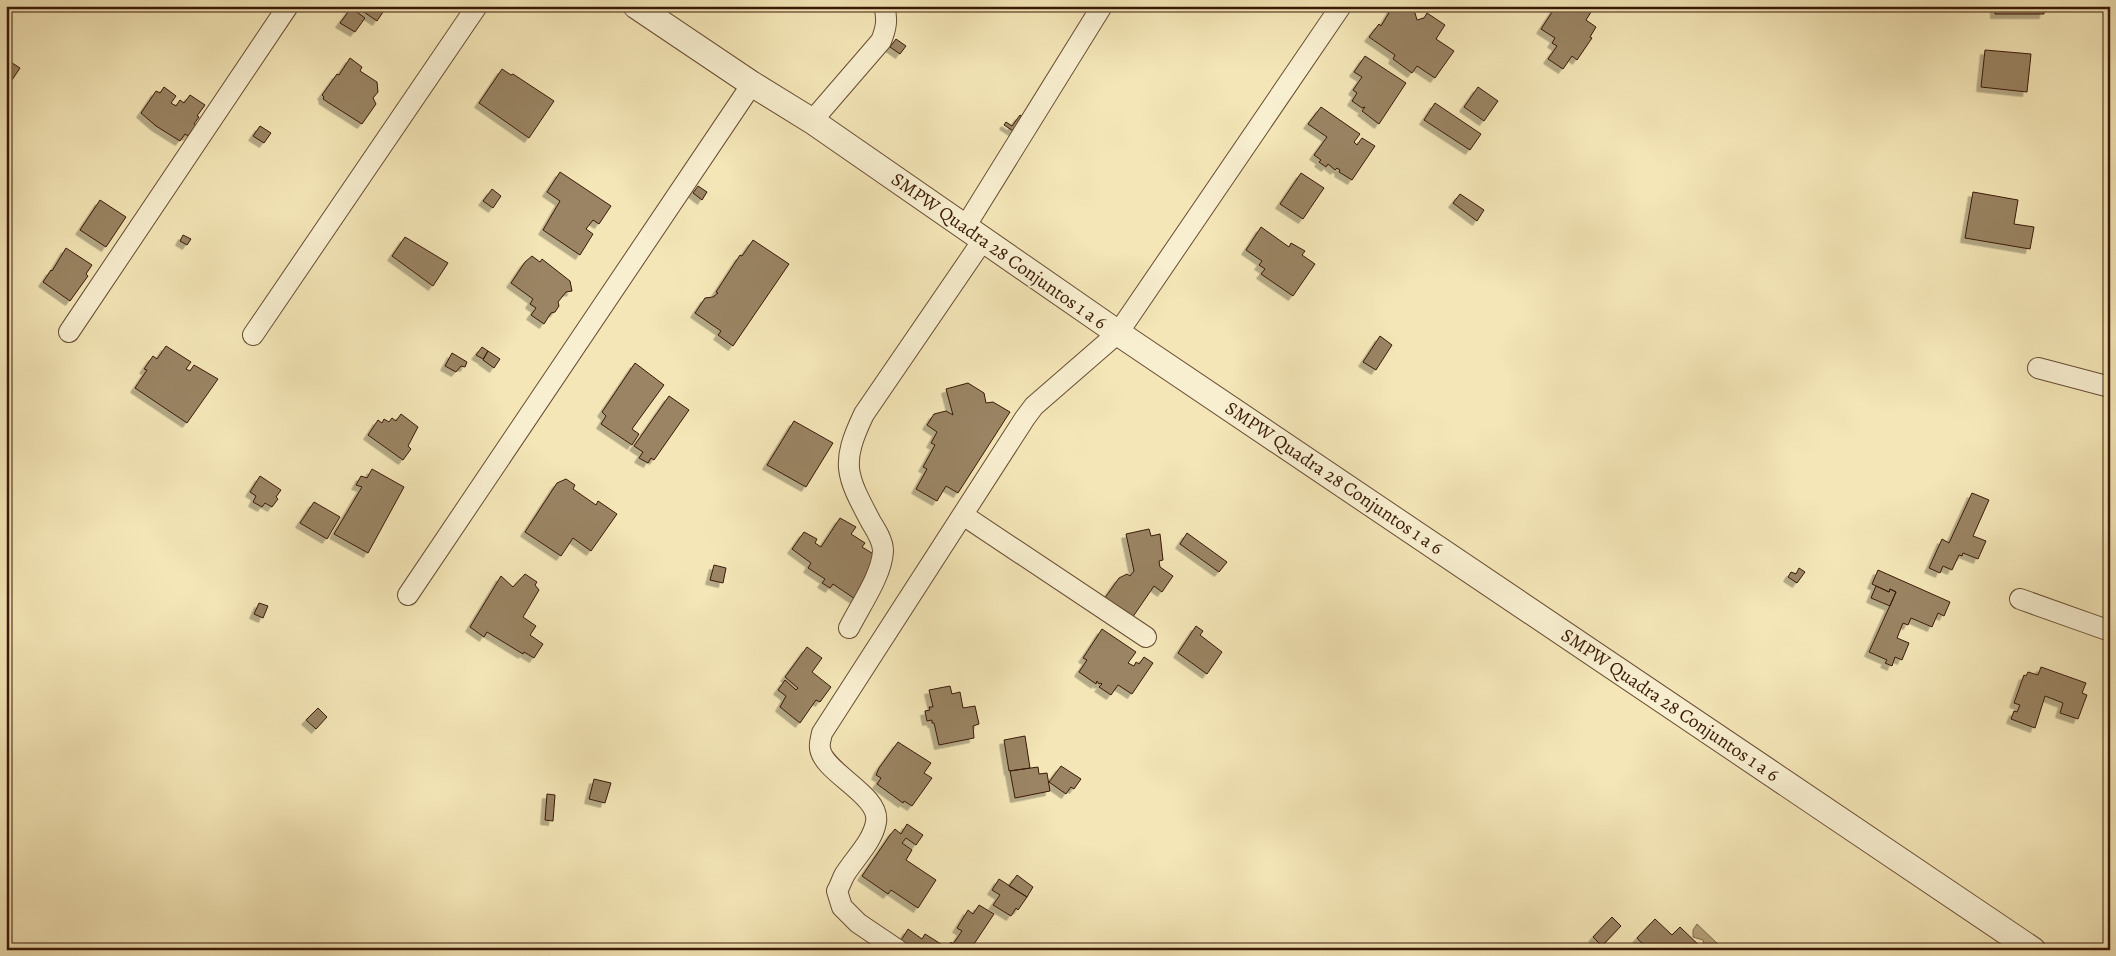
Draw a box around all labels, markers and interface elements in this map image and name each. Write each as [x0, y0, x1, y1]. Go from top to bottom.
street label: SMPW Quadra 28 Conjuntos 1 a 6 [886, 166, 1112, 336]
street label: SMPW Quadra 28 Conjuntos 1 a 6 [1220, 395, 1448, 561]
street label: SMPW Quadra 28 Conjuntos 1 a 6 [1556, 622, 1784, 788]

